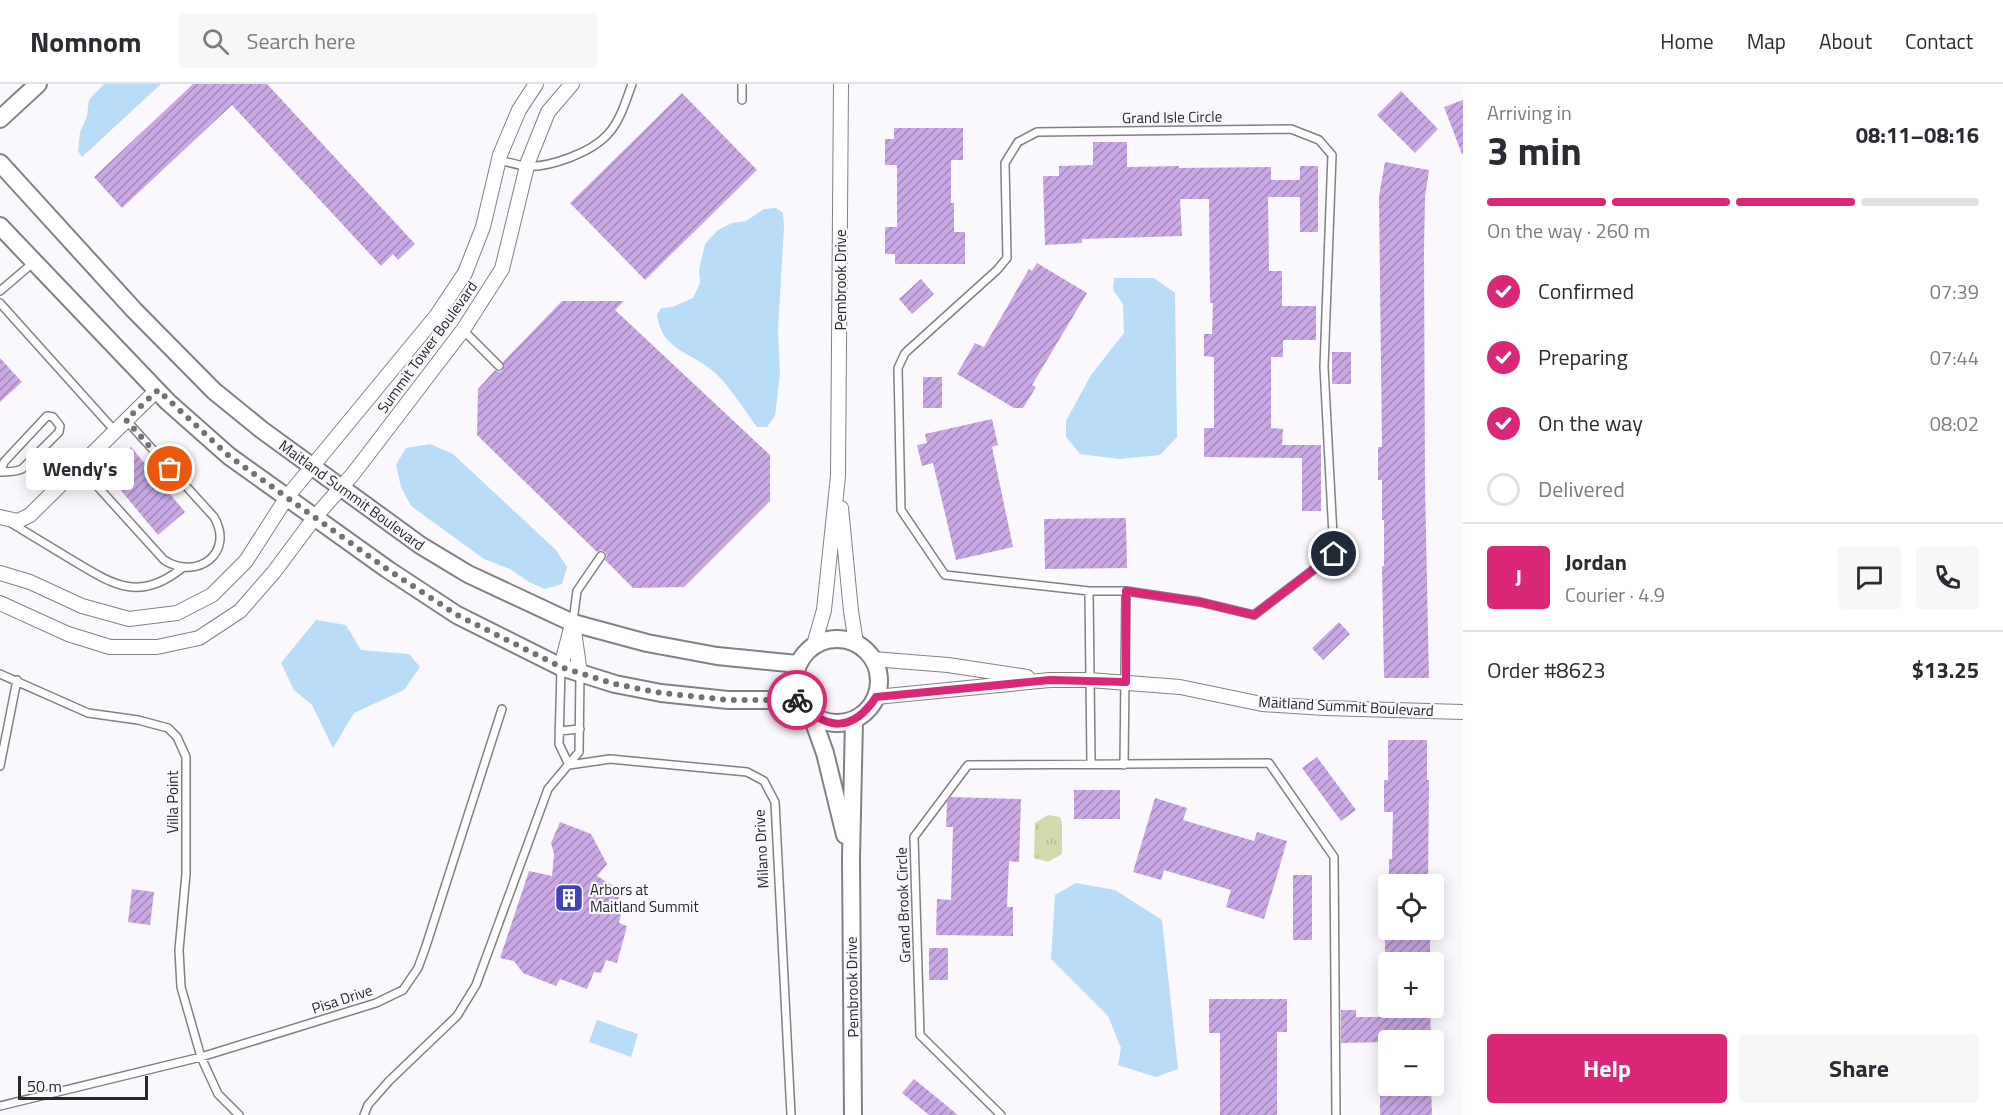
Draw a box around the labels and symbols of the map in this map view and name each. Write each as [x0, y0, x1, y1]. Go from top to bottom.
street label: Grand Isle Circle [1122, 105, 1222, 129]
street label: Pembrook Drive [829, 229, 852, 331]
street label: Summit Tower Boulevard [371, 276, 483, 418]
street label: Maitland Summit Boulevard [274, 434, 430, 556]
pin [144, 443, 195, 494]
callout: Wendy's [26, 448, 134, 490]
pin [1308, 528, 1359, 579]
courier [767, 670, 827, 730]
street label: Maitland Summit Boulevard [1258, 690, 1434, 722]
street label: Villa Point [161, 770, 184, 834]
street label: Milano Drive [747, 809, 775, 889]
street label: Grand Brook Circle [889, 847, 917, 963]
place label: Arbors at Maitland Summit [590, 878, 699, 918]
building icon: Arbors at Maitland Summit [553, 882, 585, 914]
street label: Pembrook Drive [840, 936, 864, 1038]
street label: Pisa Drive [309, 978, 375, 1020]
scale bar [18, 1073, 148, 1100]

